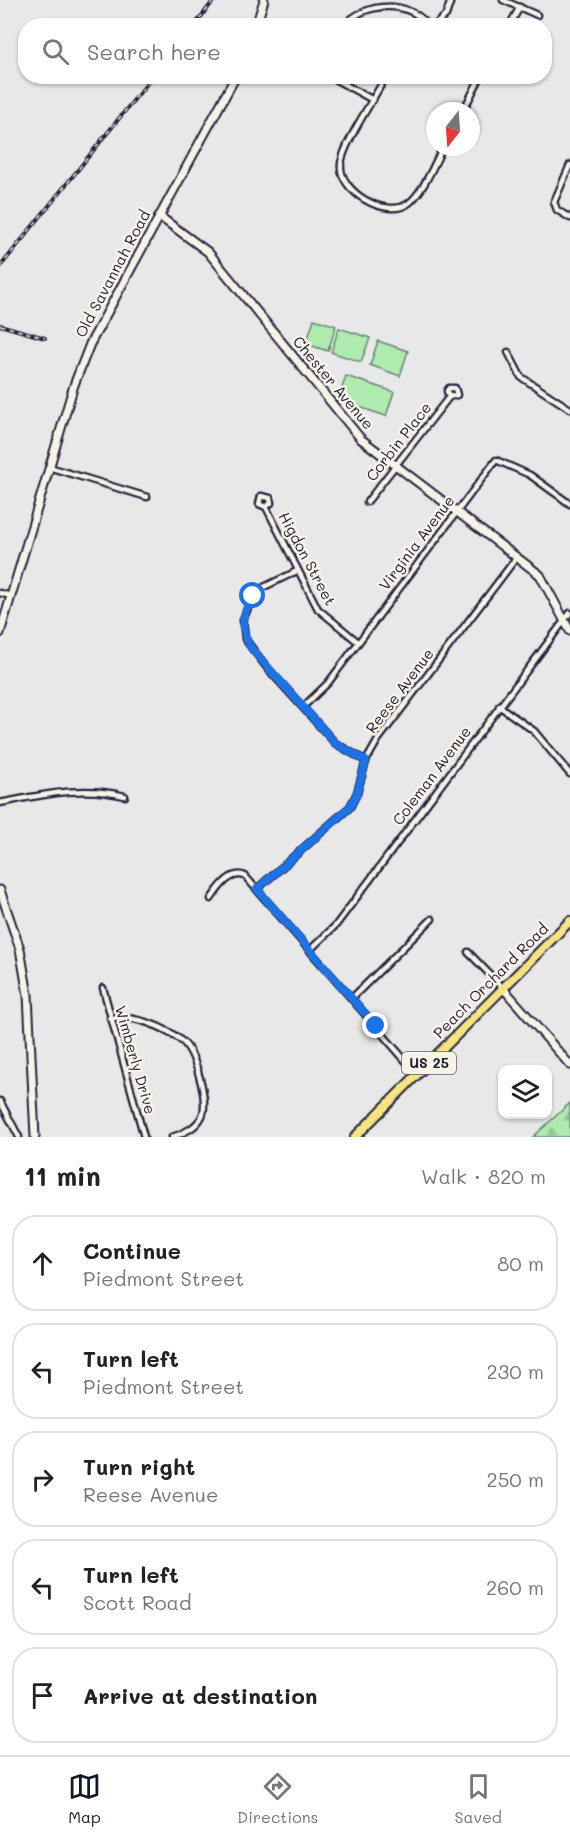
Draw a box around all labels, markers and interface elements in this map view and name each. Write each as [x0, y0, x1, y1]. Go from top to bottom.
search box [18, 18, 552, 84]
icon: search [39, 35, 72, 68]
text: Search here [87, 37, 221, 66]
north arrow [426, 102, 480, 156]
street label: Old Savannah Road [70, 206, 154, 341]
street label: Chester Avenue [289, 332, 379, 433]
street label: Corbin Place [361, 398, 435, 485]
street label: Virginia Avenue [374, 491, 458, 594]
street label: Higdon Street [275, 508, 341, 609]
route start [239, 582, 265, 608]
street label: Reese Avenue [361, 644, 438, 737]
street label: Coleman Avenue [387, 722, 475, 829]
street label: Peach Orchard Road [428, 918, 552, 1042]
street label: Wimberly Drive [111, 1003, 161, 1116]
route end [362, 1012, 388, 1038]
road number: US 25 [402, 1052, 456, 1074]
map controls [498, 1065, 552, 1119]
button: layers [498, 1065, 552, 1119]
text: 11 min [24, 1159, 101, 1193]
text: Walk · 820 m [421, 1163, 546, 1189]
text: Continue [83, 1236, 181, 1265]
icon: ahead [26, 1247, 59, 1280]
text: 80 m [497, 1250, 544, 1276]
text: Piedmont Street [83, 1265, 244, 1291]
text: Turn left [83, 1344, 179, 1373]
icon: left [26, 1355, 59, 1388]
text: 230 m [486, 1358, 544, 1384]
text: Piedmont Street [83, 1373, 244, 1399]
text: Turn right [83, 1452, 195, 1481]
icon: right [26, 1463, 59, 1496]
text: 250 m [487, 1466, 544, 1492]
text: Reese Avenue [83, 1481, 218, 1507]
text: Turn left [83, 1560, 179, 1589]
icon: left [26, 1571, 59, 1604]
text: 260 m [486, 1574, 544, 1600]
text: Scott Road [83, 1589, 192, 1615]
icon: arrive [26, 1679, 59, 1712]
text: Arrive at destination [83, 1681, 318, 1710]
tab: Map [68, 1770, 101, 1827]
tab: Directions [237, 1770, 318, 1827]
tab: Saved [454, 1770, 502, 1827]

